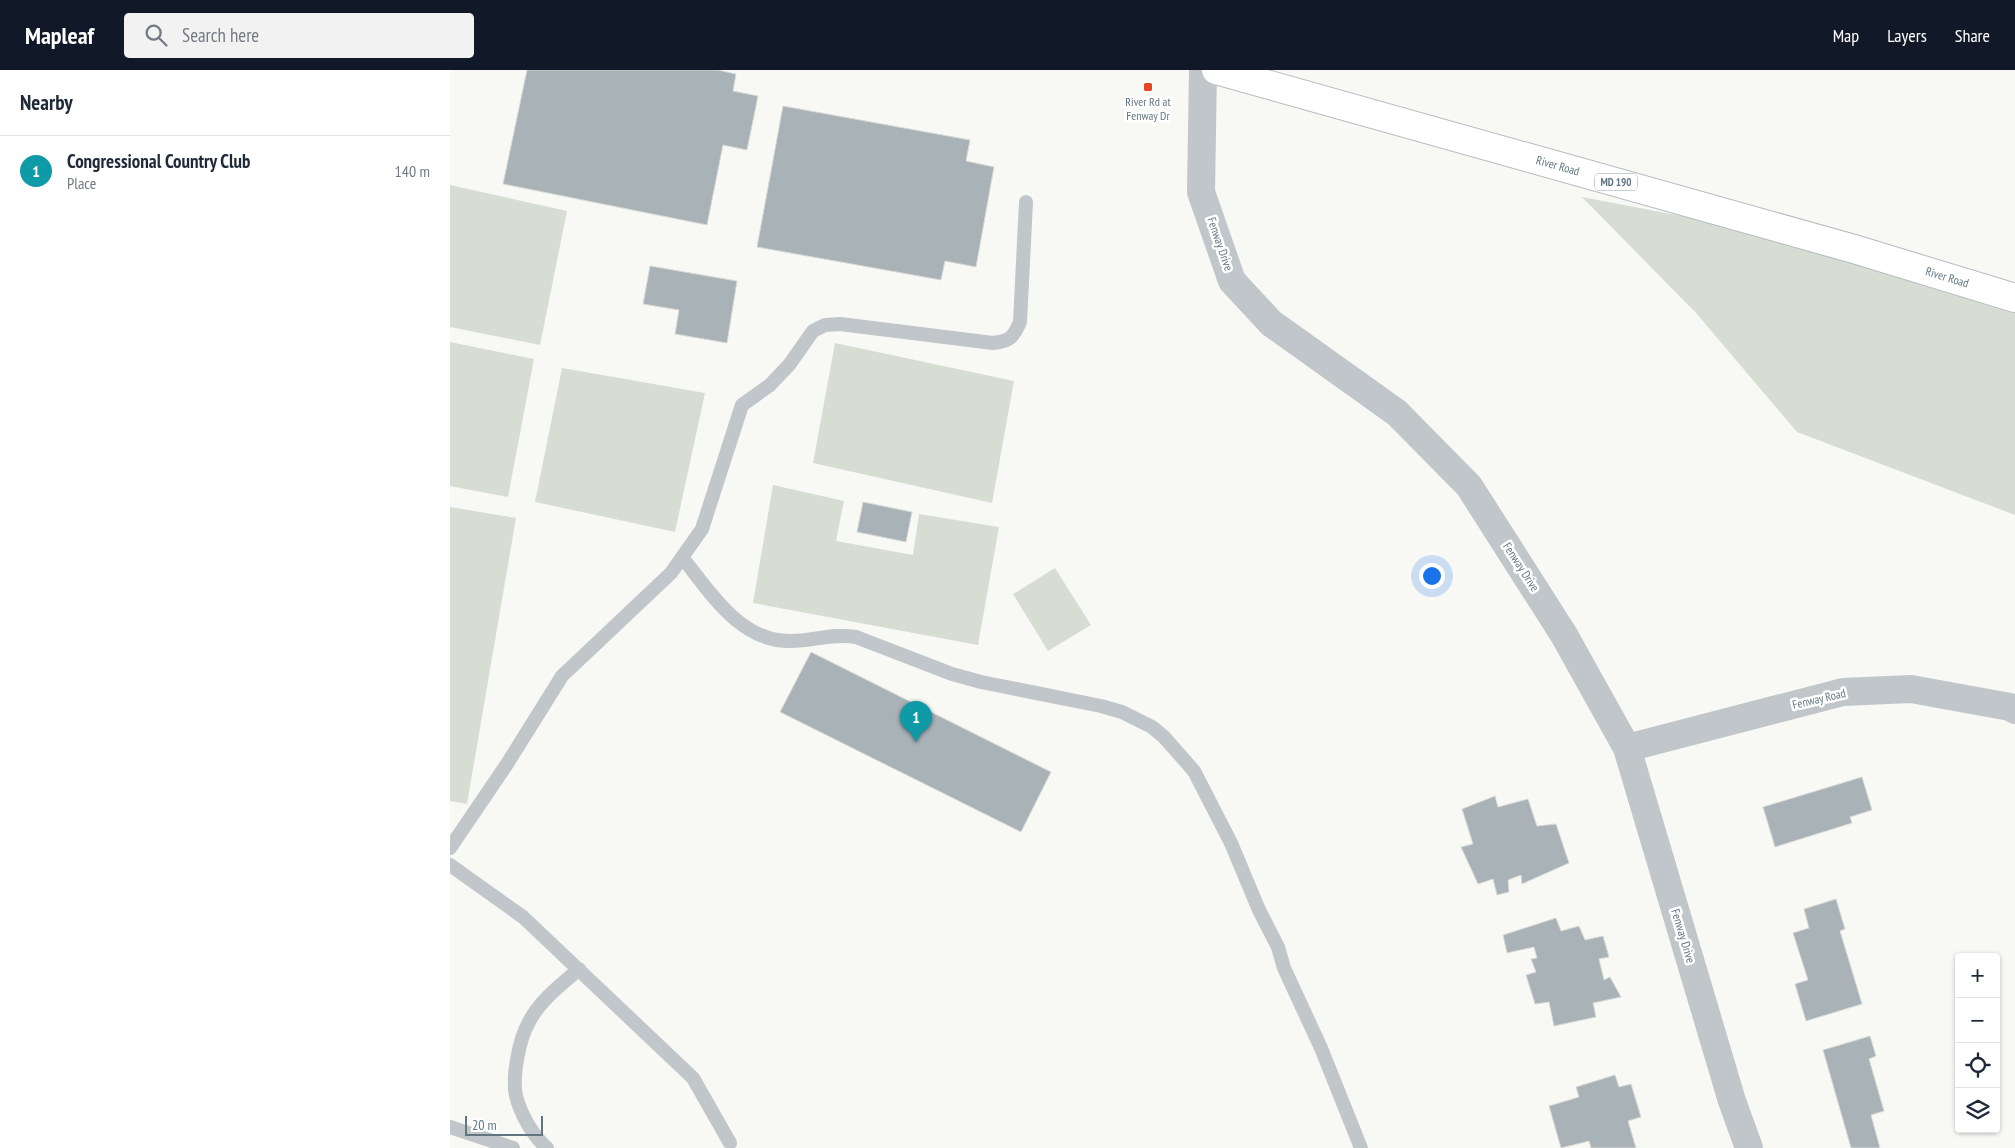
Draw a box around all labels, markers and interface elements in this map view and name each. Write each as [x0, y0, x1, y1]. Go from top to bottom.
search box [124, 13, 474, 58]
text: Mapleaf [25, 20, 94, 51]
icon: search [142, 21, 170, 49]
text: Search here [182, 23, 259, 47]
text: Map [1833, 24, 1859, 47]
text: Layers [1887, 24, 1927, 47]
text: Share [1955, 24, 1990, 47]
marker: River Rd at Fenway Dr [1142, 81, 1154, 93]
text: Nearby [20, 89, 73, 116]
place label: River Rd at Fenway Dr [1125, 94, 1171, 123]
text: Congressional Country Club [67, 149, 251, 173]
street label: River Road [1535, 152, 1581, 179]
text: 1 [32, 161, 40, 181]
text: 140 m [395, 161, 430, 181]
text: Place [67, 173, 96, 193]
road number: MD 190 [1595, 174, 1637, 190]
street label: Fenway Drive [1204, 215, 1237, 273]
street label: River Road [1924, 263, 1971, 291]
street label: Fenway Drive [1500, 539, 1543, 594]
your location [1419, 563, 1445, 589]
street label: Fenway Road [1791, 685, 1847, 712]
pin: 1 [900, 701, 932, 742]
street label: Fenway Drive [1668, 907, 1699, 965]
map controls [1955, 953, 2000, 1133]
button: + [1955, 953, 2000, 998]
button: − [1955, 998, 2000, 1043]
button: locate [1955, 1043, 2000, 1088]
button: layers [1955, 1088, 2000, 1133]
scale bar [465, 1113, 542, 1136]
text: 20 m [472, 1116, 497, 1134]

